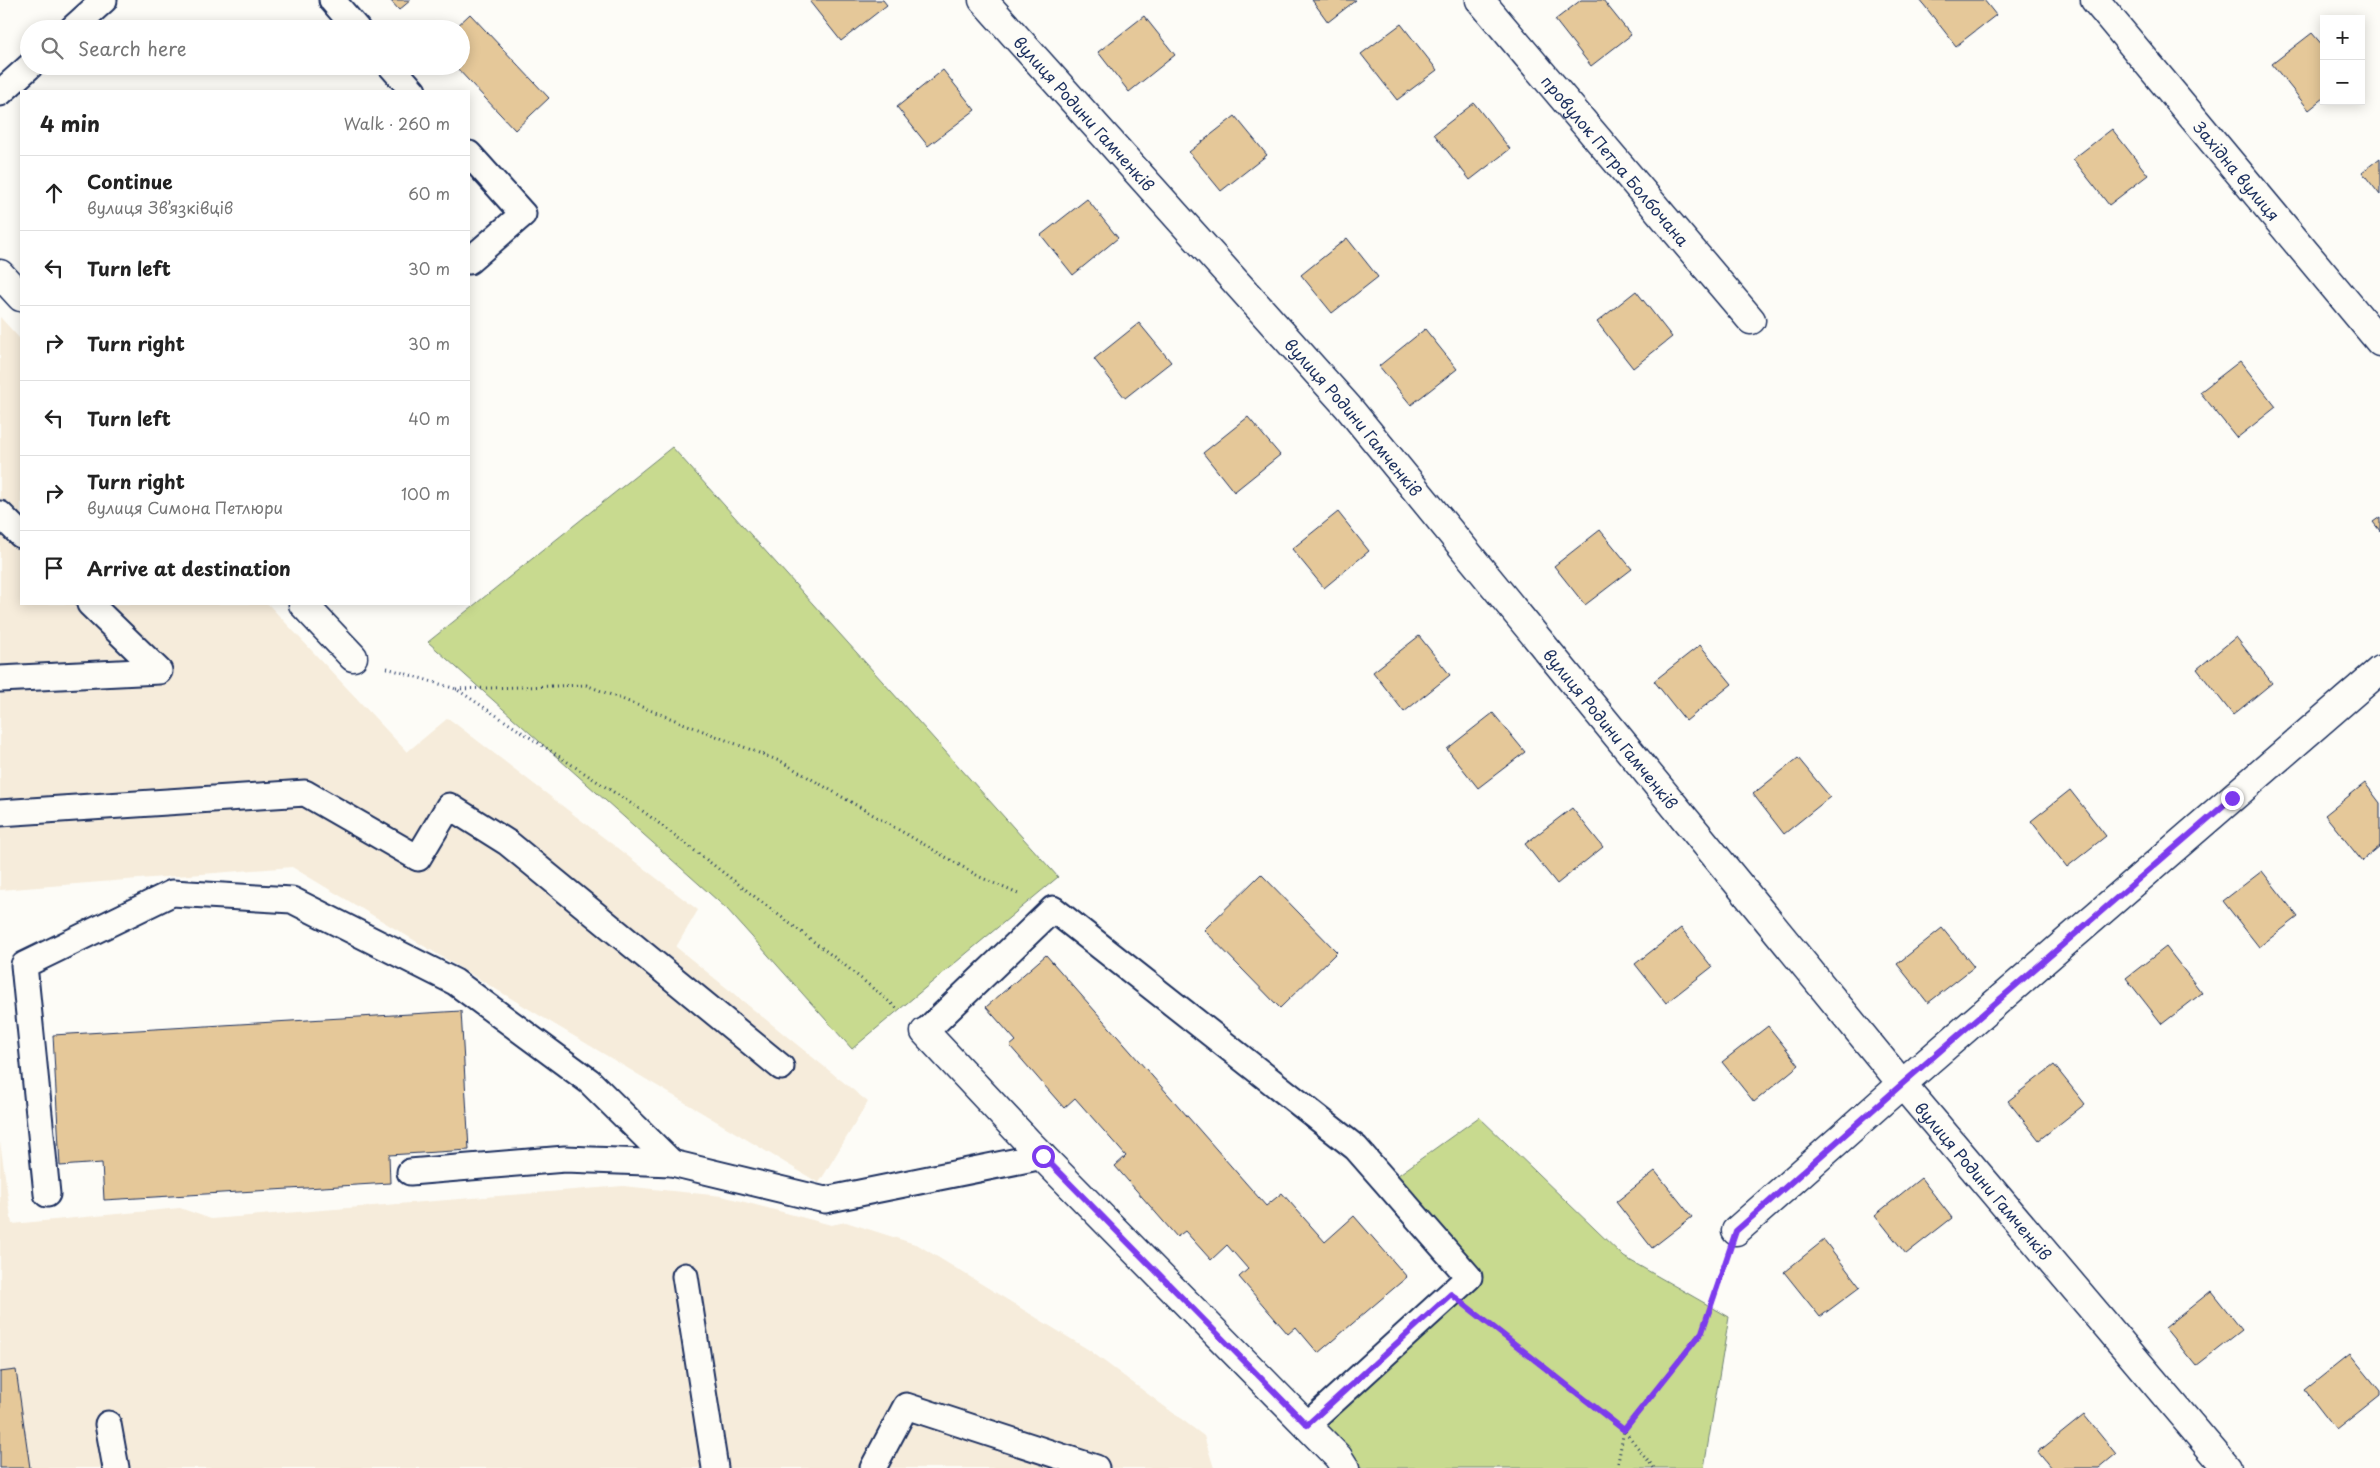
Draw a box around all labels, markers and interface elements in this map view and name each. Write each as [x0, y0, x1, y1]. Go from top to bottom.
map controls [2320, 15, 2365, 105]
button: + [2320, 15, 2365, 60]
search box [20, 20, 470, 75]
street label: вулиця Родини Гамченків [1008, 30, 1161, 196]
icon: search [38, 34, 66, 62]
text: Search here [78, 34, 187, 62]
button: − [2320, 60, 2365, 105]
street label: провулок Петра Болбочана [1536, 70, 1695, 251]
text: 4 min [40, 107, 100, 139]
text: Walk · 260 m [344, 111, 450, 135]
street label: Західна вулиця [2188, 116, 2286, 226]
text: Continue [87, 167, 173, 195]
icon: ahead [40, 179, 68, 207]
text: 60 m [408, 181, 450, 205]
text: вулиця Звʼязківців [87, 195, 233, 219]
icon: left [40, 254, 68, 282]
text: Turn left [87, 254, 171, 282]
text: 30 m [408, 256, 450, 280]
icon: right [40, 329, 68, 357]
text: Turn right [87, 329, 185, 357]
text: 30 m [408, 331, 450, 355]
street label: вулиця Родини Гамченків [1280, 333, 1428, 501]
icon: left [40, 404, 68, 432]
text: Turn left [87, 404, 171, 432]
text: 40 m [408, 406, 450, 430]
text: Turn right [87, 467, 185, 495]
icon: right [40, 479, 68, 507]
text: 100 m [401, 481, 450, 505]
text: вулиця Симона Петлюри [87, 495, 283, 519]
icon: arrive [40, 554, 68, 582]
text: Arrive at destination [87, 554, 291, 582]
street label: вулиця Родини Гамченків [1538, 643, 1684, 814]
route end [2221, 787, 2244, 810]
street label: вулиця Родини Гамченків [1910, 1096, 2058, 1265]
route start [1032, 1145, 1055, 1168]

